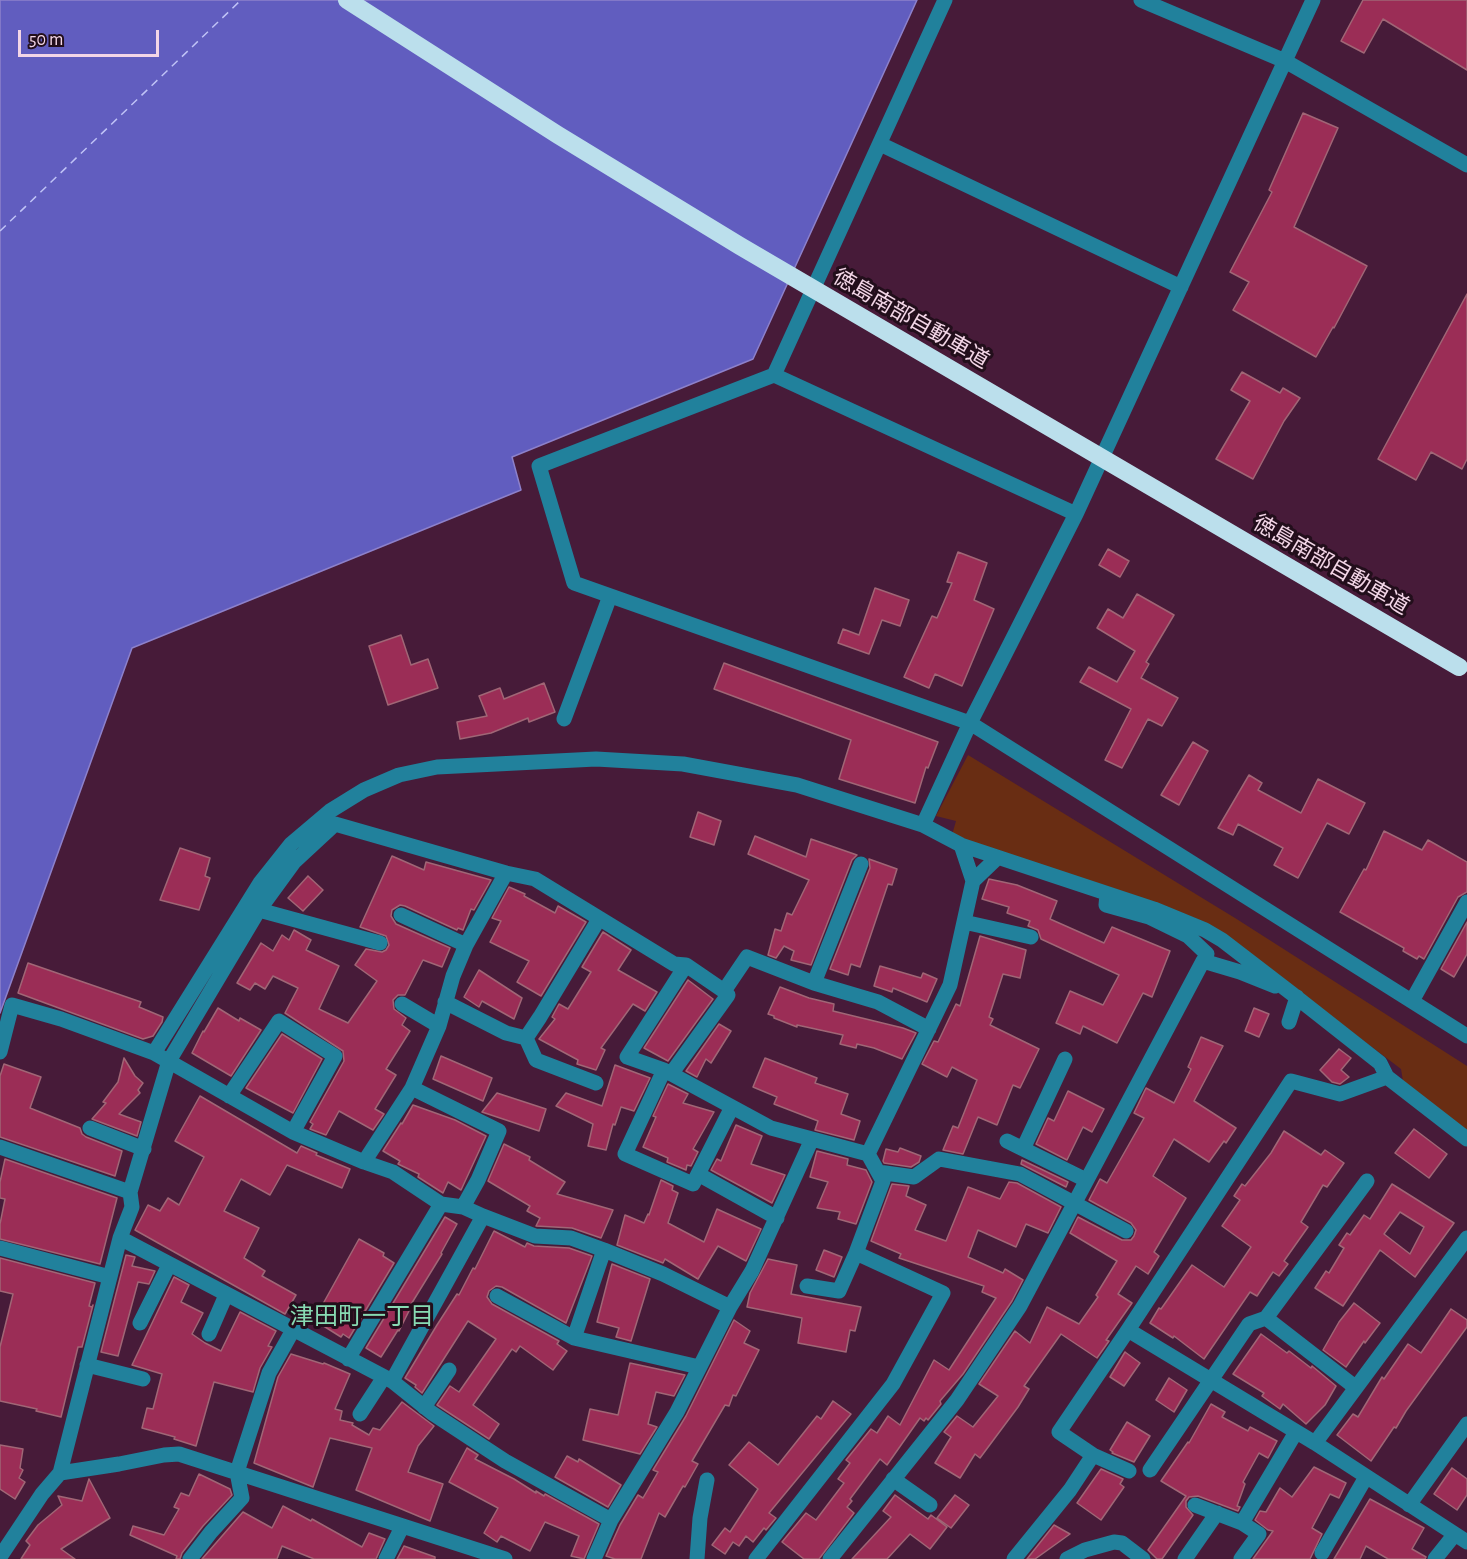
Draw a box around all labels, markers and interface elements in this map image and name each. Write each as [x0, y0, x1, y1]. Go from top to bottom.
scale bar [21, 18, 162, 56]
text: 50 m [29, 31, 63, 49]
street label: 徳島南部自動車道 [828, 264, 994, 374]
street label: 徳島南部自動車道 [1248, 510, 1414, 620]
district label: 津田町一丁目 [290, 1303, 434, 1331]

